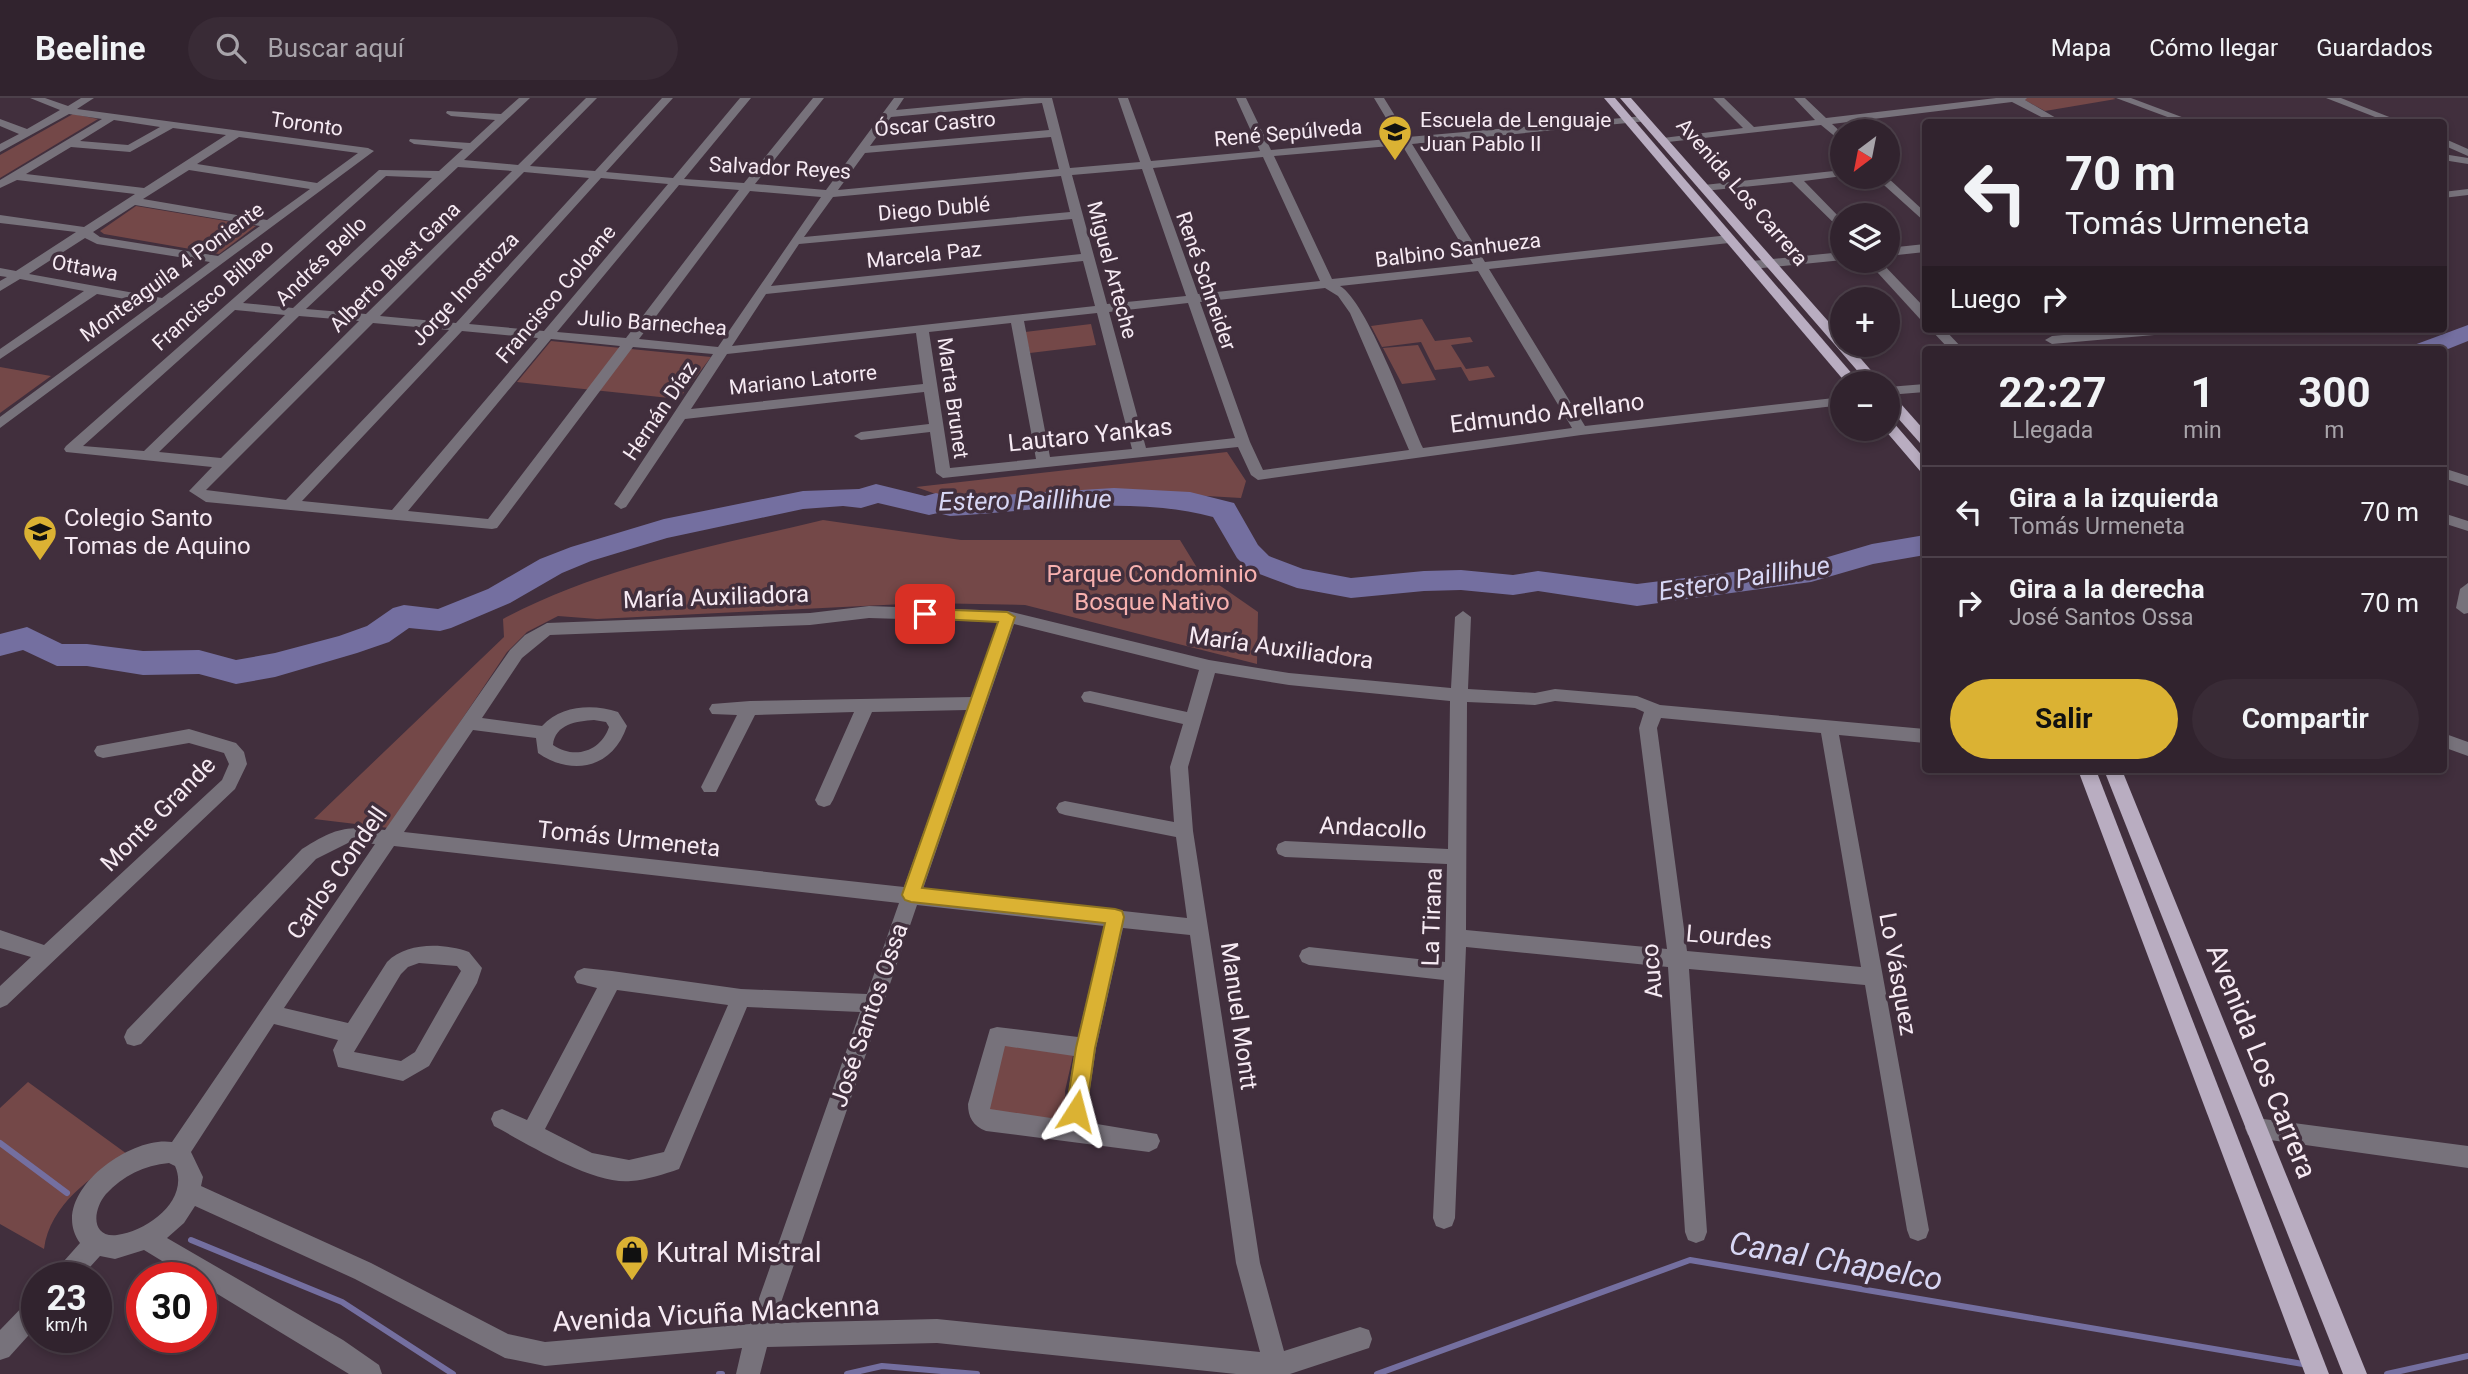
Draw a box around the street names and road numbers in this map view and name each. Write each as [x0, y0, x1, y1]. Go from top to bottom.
street label: Toronto [269, 107, 345, 141]
street label: Óscar Castro [873, 107, 997, 141]
street label: Avenida Los Carrera [1672, 113, 1812, 271]
street label: René Sepúlveda [1213, 115, 1363, 151]
street label: Salvador Reyes [708, 152, 852, 184]
street label: Diego Dublé [877, 192, 991, 226]
street label: Monteaguila 4 Poniente [76, 197, 268, 347]
street label: Alberto Blest Gana [325, 197, 465, 337]
street label: Miguel Arteche [1082, 199, 1142, 341]
street label: René Schneider [1171, 209, 1241, 353]
street label: Andrés Bello [270, 211, 372, 310]
street label: Francisco Coloane [491, 220, 621, 368]
street label: Jorge Inostroza [406, 227, 524, 351]
street label: Balbino Sanhueza [1374, 228, 1542, 272]
street label: Francisco Bilbao [147, 234, 279, 356]
street label: Marcela Paz [865, 237, 983, 273]
street label: Ottawa [50, 250, 120, 286]
street label: Julio Barnechea [576, 306, 728, 340]
street label: Marta Brunet [933, 336, 973, 460]
street label: Hernán Díaz [618, 357, 702, 465]
street label: Mariano Latorre [728, 360, 878, 400]
street label: Edmundo Arellano [1448, 387, 1646, 439]
street label: Lautaro Yankas [1006, 412, 1174, 458]
street label: María Auxiliadora [622, 580, 810, 614]
street label: María Auxiliadora [1187, 621, 1375, 675]
street label: Monte Grande [95, 751, 221, 877]
street label: Carlos Condell [281, 801, 393, 945]
street label: Andacollo [1319, 811, 1427, 845]
street label: Tomás Urmeneta [536, 815, 722, 863]
street label: La Tirana [1416, 867, 1448, 967]
street label: Lo Vásquez [1873, 910, 1923, 1038]
street label: José Santos Ossa [824, 919, 914, 1111]
street label: Lourdes [1685, 919, 1773, 955]
street label: Avenida Los Carrera [2199, 939, 2324, 1183]
street label: Manuel Montt [1215, 940, 1263, 1092]
street label: Auco [1636, 942, 1668, 1000]
street label: Avenida Vicuña Mackenna [552, 1288, 881, 1339]

